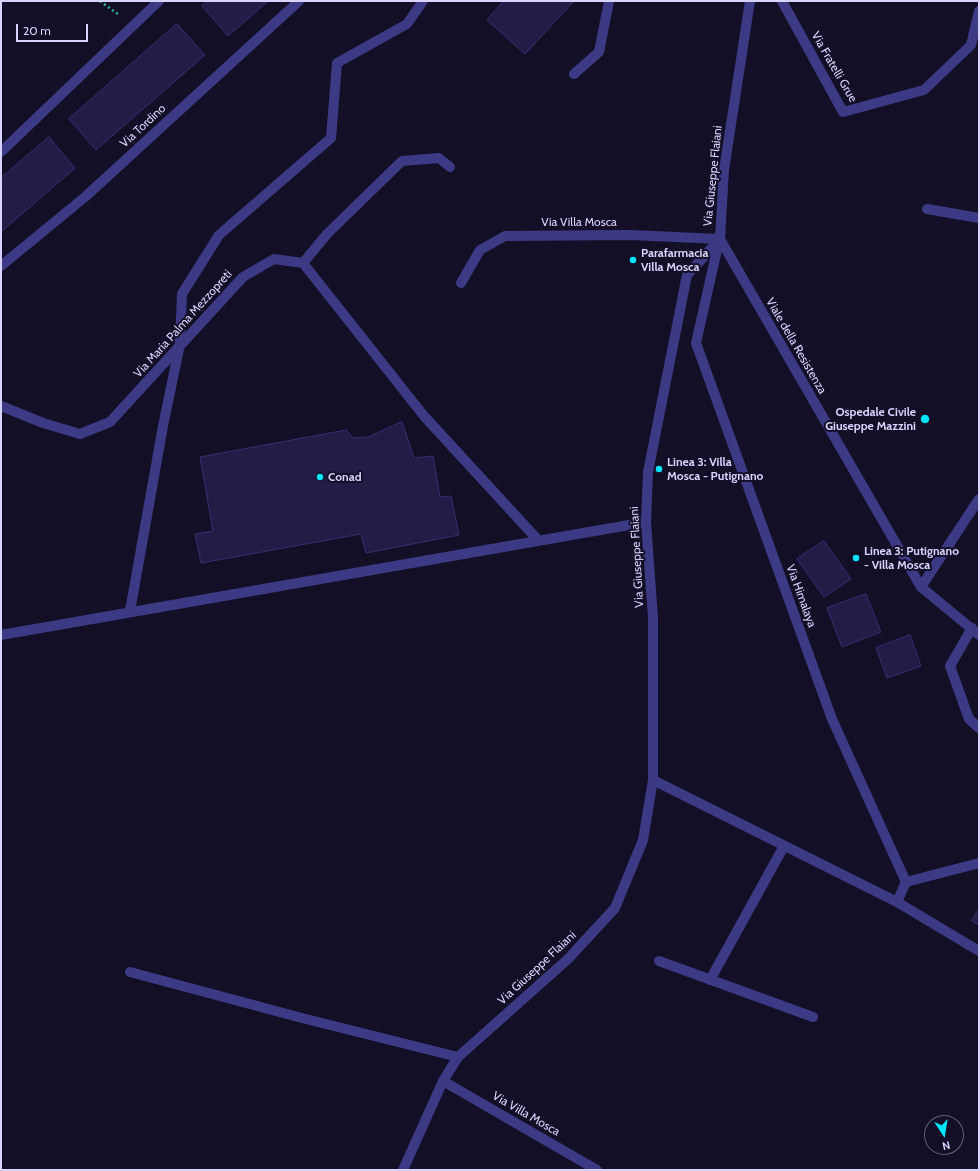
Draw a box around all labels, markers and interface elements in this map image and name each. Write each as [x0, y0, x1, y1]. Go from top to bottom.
scale bar [18, 16, 90, 42]
text: 20 m [23, 23, 51, 38]
street label: Via Fratelli Grue [808, 29, 860, 105]
street label: Via Tordino [117, 101, 169, 151]
street label: Via Giuseppe Flaiani [701, 125, 725, 227]
street label: Via Villa Mosca [541, 215, 617, 229]
place label: Parafarmacia Villa Mosca [641, 246, 708, 274]
marker: Parafarmacia Villa Mosca [628, 255, 638, 265]
street label: Via Maria Palma Mezzopreti [131, 267, 235, 381]
street label: Viale della Resistenza [763, 295, 829, 397]
place label: Ospedale Civile Giuseppe Mazzini [825, 405, 916, 433]
marker: Ospedale Civile Giuseppe Mazzini [919, 413, 931, 425]
place label: Linea 3: Villa Mosca - Putignano [667, 455, 763, 483]
marker: Linea 3: Villa Mosca - Putignano [654, 464, 664, 474]
place label: Conad [328, 470, 361, 484]
marker: Conad [315, 472, 325, 482]
street label: Via Giuseppe Flaiani [627, 506, 647, 608]
place label: Linea 3: Putignano - Villa Mosca [864, 544, 959, 572]
marker: Linea 3: Putignano - Villa Mosca [851, 553, 861, 563]
street label: Via Himalaya [783, 562, 819, 630]
street label: Via Giuseppe Flaiani [495, 928, 579, 1008]
street label: Via Villa Mosca [490, 1089, 562, 1139]
north arrow [924, 1115, 964, 1155]
text: N [941, 1138, 952, 1153]

